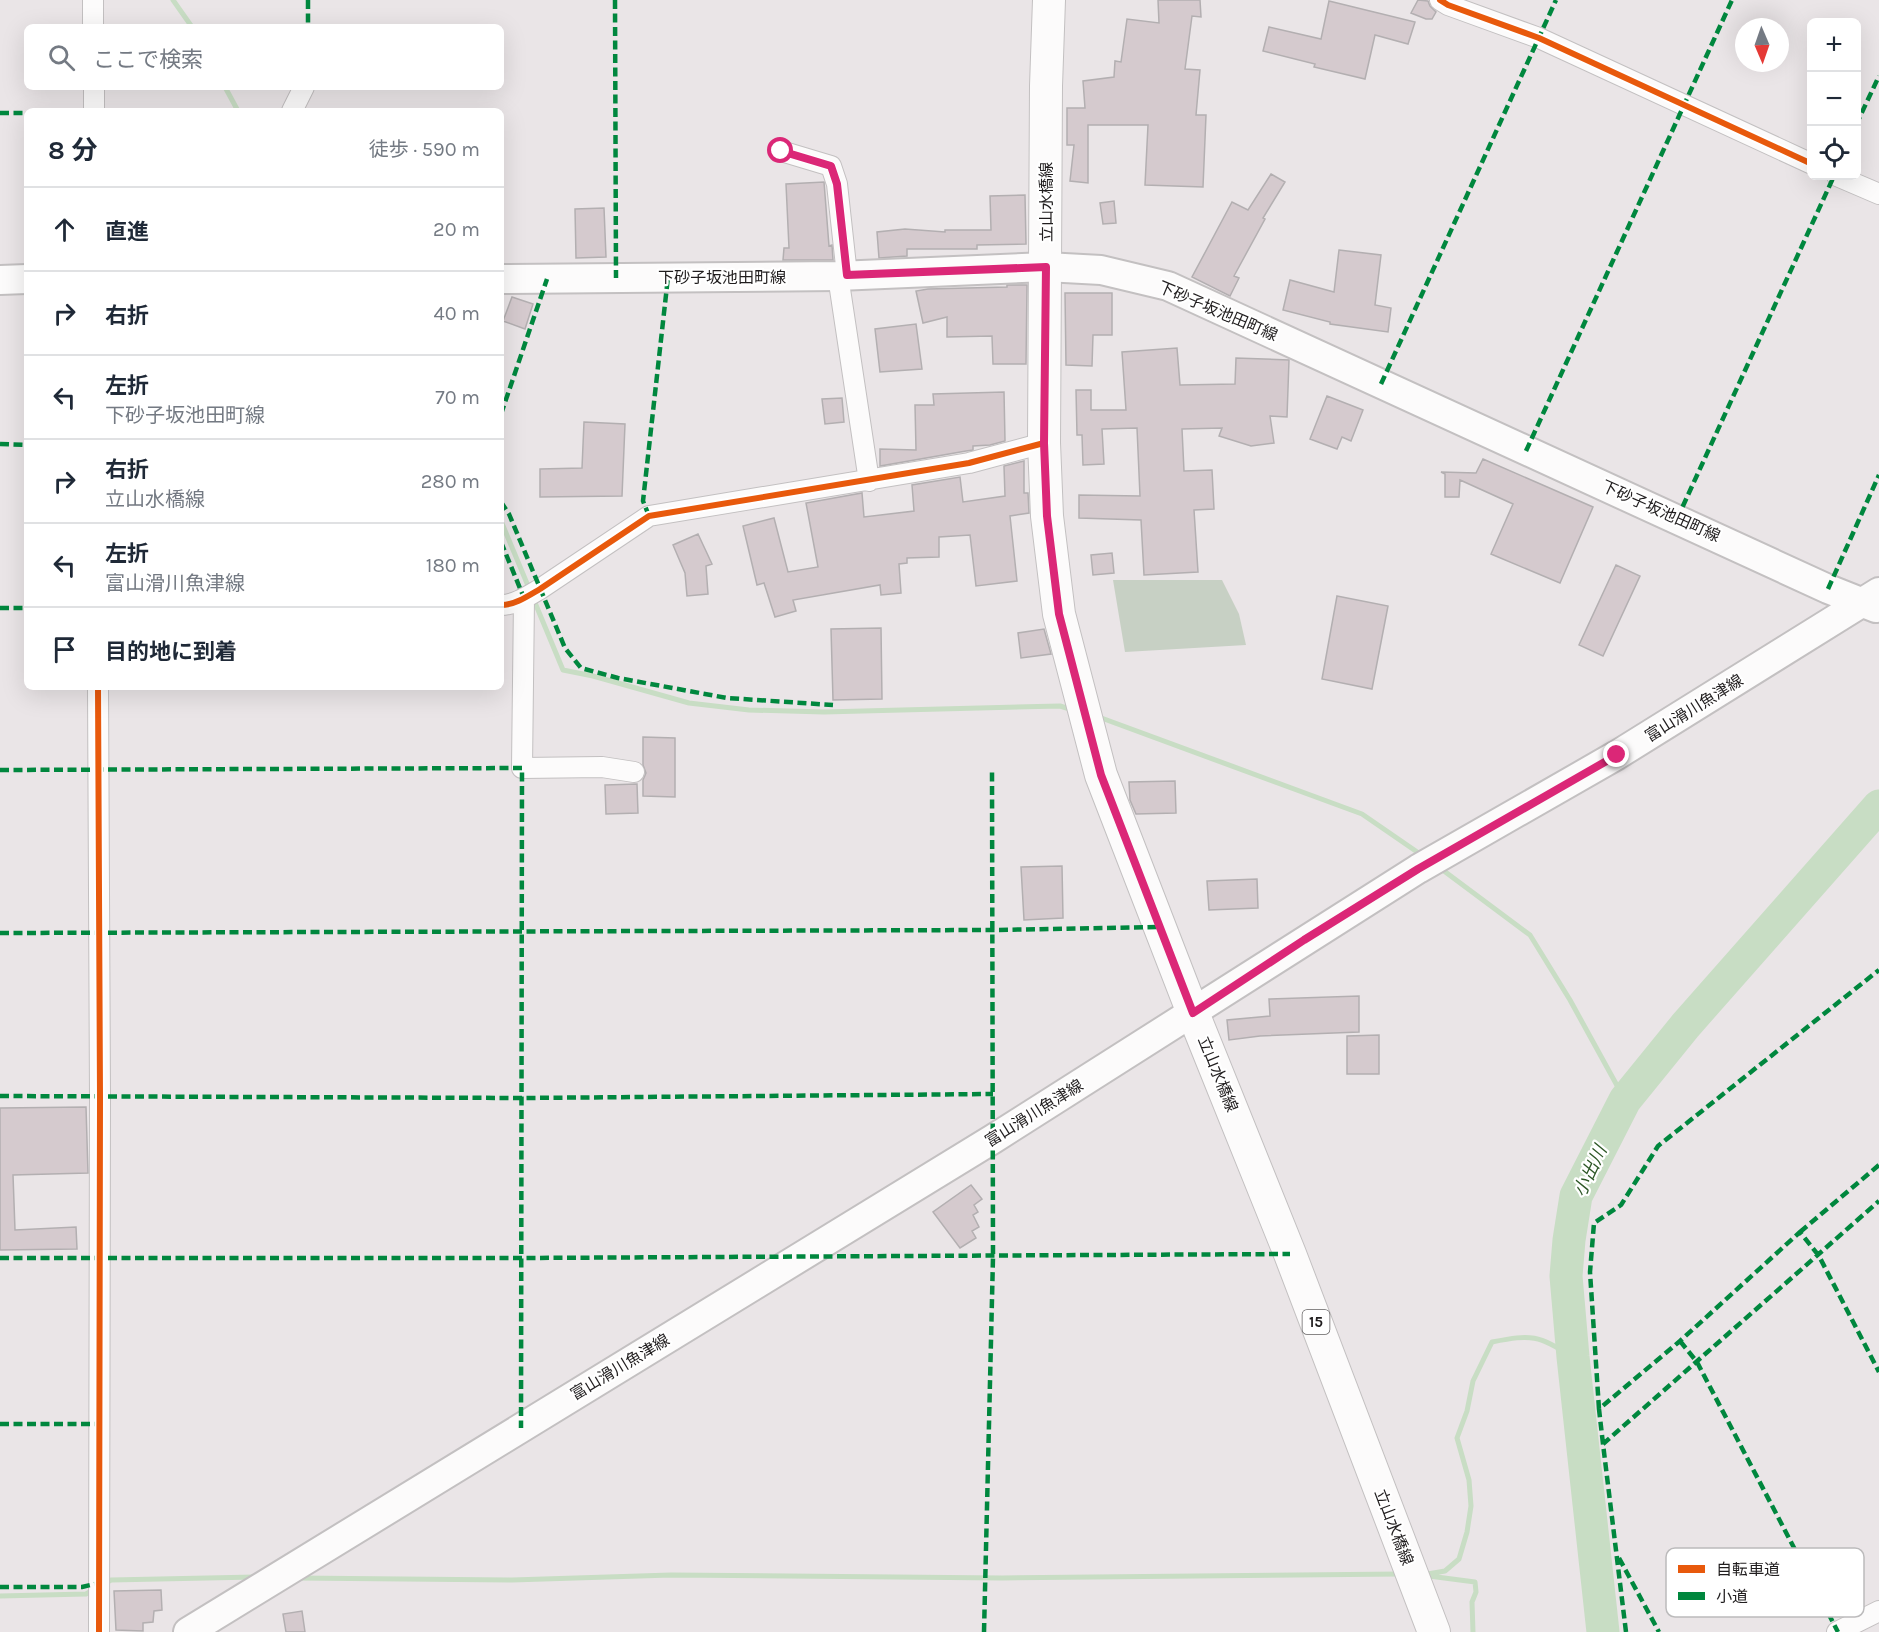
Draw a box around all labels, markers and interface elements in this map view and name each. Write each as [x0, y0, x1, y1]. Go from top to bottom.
north arrow [1735, 18, 1789, 72]
map controls [1807, 18, 1861, 180]
button: + [1807, 18, 1861, 72]
search box [24, 24, 504, 90]
icon: search [45, 41, 78, 74]
text: ここで検索 [93, 47, 203, 73]
button: − [1807, 72, 1861, 126]
button: locate [1807, 126, 1861, 180]
text: 8 分 [48, 135, 97, 166]
route start [767, 137, 793, 163]
text: 徒歩 · 590 m [369, 138, 480, 161]
street label: 立山水橋線 [1037, 162, 1056, 242]
icon: ahead [48, 213, 81, 246]
text: 20 m [433, 218, 480, 241]
text: 直進 [105, 219, 149, 245]
street label: 下砂子坂池田町線 [658, 268, 786, 287]
street label: 下砂子坂池田町線 [1155, 277, 1281, 345]
icon: right [48, 297, 81, 330]
text: 40 m [434, 302, 480, 325]
text: 右折 [105, 303, 149, 329]
text: 左折 [105, 373, 149, 399]
icon: left [48, 381, 81, 414]
text: 70 m [435, 386, 480, 409]
text: 下砂子坂池田町線 [105, 404, 265, 427]
text: 右折 [105, 457, 149, 483]
icon: right [48, 465, 81, 498]
text: 280 m [421, 470, 480, 493]
street label: 下砂子坂池田町線 [1599, 476, 1723, 546]
text: 立山水橋線 [105, 488, 205, 511]
text: 左折 [105, 541, 149, 567]
icon: left [48, 549, 81, 582]
text: 180 m [426, 554, 480, 577]
text: 富山滑川魚津線 [105, 572, 245, 595]
icon: arrive [48, 633, 81, 666]
text: 目的地に到着 [105, 639, 237, 665]
street label: 富山滑川魚津線 [1641, 670, 1747, 746]
route end [1603, 741, 1629, 767]
street label: 立山水橋線 [1194, 1033, 1242, 1115]
street label: 富山滑川魚津線 [981, 1075, 1087, 1151]
water label: 小出川 [1569, 1140, 1612, 1200]
road number: 15 [1302, 1310, 1330, 1334]
street label: 富山滑川魚津線 [567, 1330, 673, 1404]
street label: 立山水橋線 [1371, 1486, 1417, 1568]
legend [1666, 1548, 1864, 1617]
text: 自転車道 [1716, 1560, 1780, 1579]
text: 小道 [1716, 1587, 1748, 1606]

